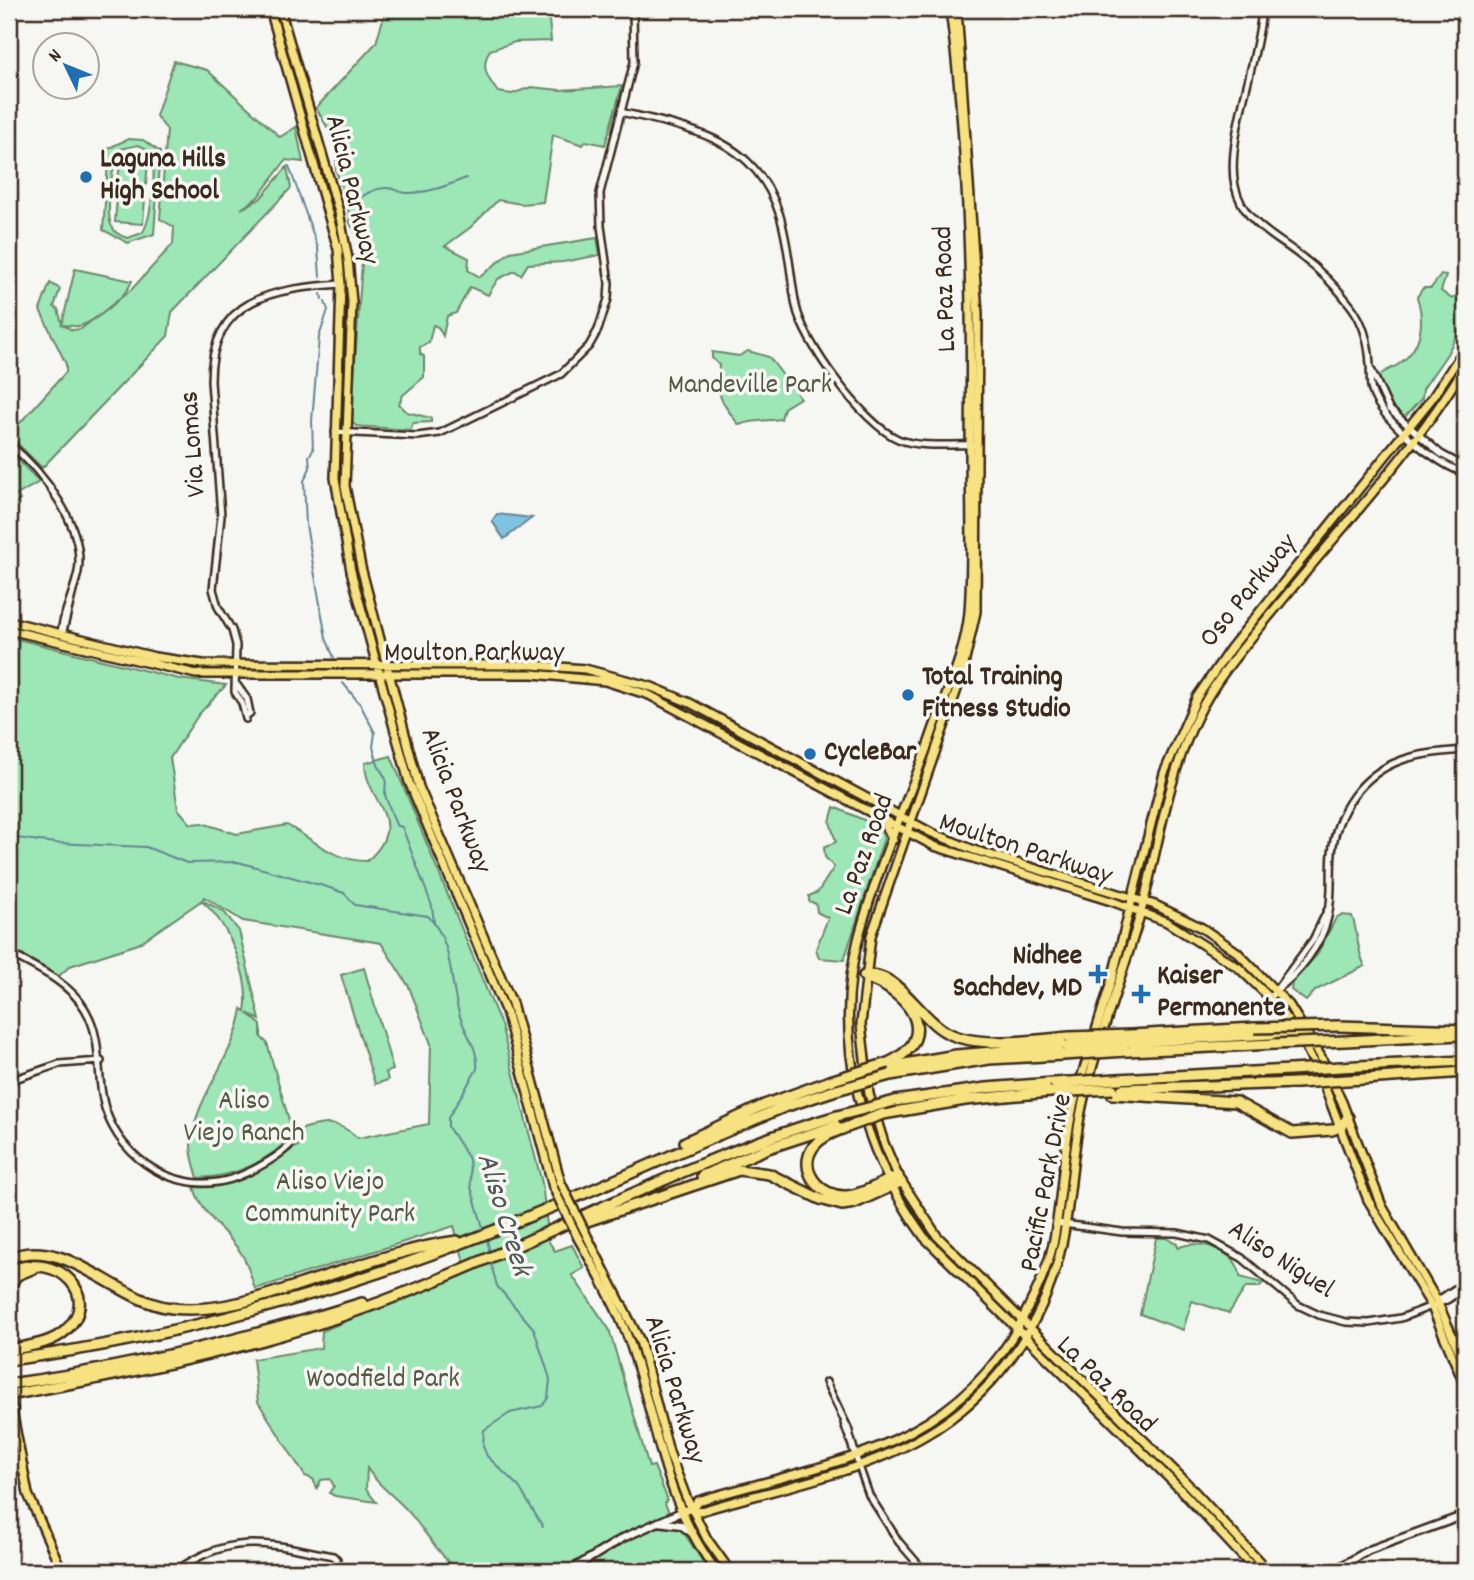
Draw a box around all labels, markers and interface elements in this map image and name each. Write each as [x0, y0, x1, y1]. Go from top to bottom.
north arrow [32, 32, 102, 102]
text: N [43, 44, 69, 69]
street label: Alicia Parkway [312, 111, 388, 270]
place label: Laguna Hills High School [100, 141, 226, 213]
marker: Laguna Hills High School [78, 169, 94, 185]
street label: La Paz Road [925, 225, 969, 353]
park label: Mandeville Park [668, 367, 832, 407]
street label: Via Lomas [171, 390, 219, 498]
street label: Oso Parkway [1191, 526, 1309, 658]
street label: Moulton Parkway [384, 635, 565, 675]
place label: Total Training Fitness Studio [922, 659, 1071, 731]
marker: Total Training Fitness Studio [900, 687, 916, 703]
street label: Alicia Parkway [408, 722, 500, 880]
place label: CycleBar [824, 734, 917, 774]
marker: CycleBar [802, 746, 818, 762]
street label: La Paz Road [826, 789, 906, 921]
street label: Moulton Parkway [933, 804, 1117, 898]
place label: Nidhee Sachdev, MD [953, 938, 1083, 1010]
place label: Kaiser Permanente [1157, 958, 1286, 1030]
marker: Nidhee Sachdev, MD [1088, 964, 1108, 984]
marker: Kaiser Permanente [1131, 984, 1151, 1004]
park label: Aliso Viejo Ranch [184, 1083, 304, 1155]
street label: Pacific Park Drive [1011, 1090, 1085, 1276]
water label: Aliso Creek [463, 1148, 542, 1284]
park label: Aliso Viejo Community Park [245, 1164, 415, 1236]
street label: Aliso Niguel [1219, 1212, 1341, 1311]
street label: Alicia Parkway [631, 1311, 715, 1470]
street label: La Paz Road [1046, 1328, 1164, 1444]
park label: Woodfield Park [306, 1361, 460, 1401]

